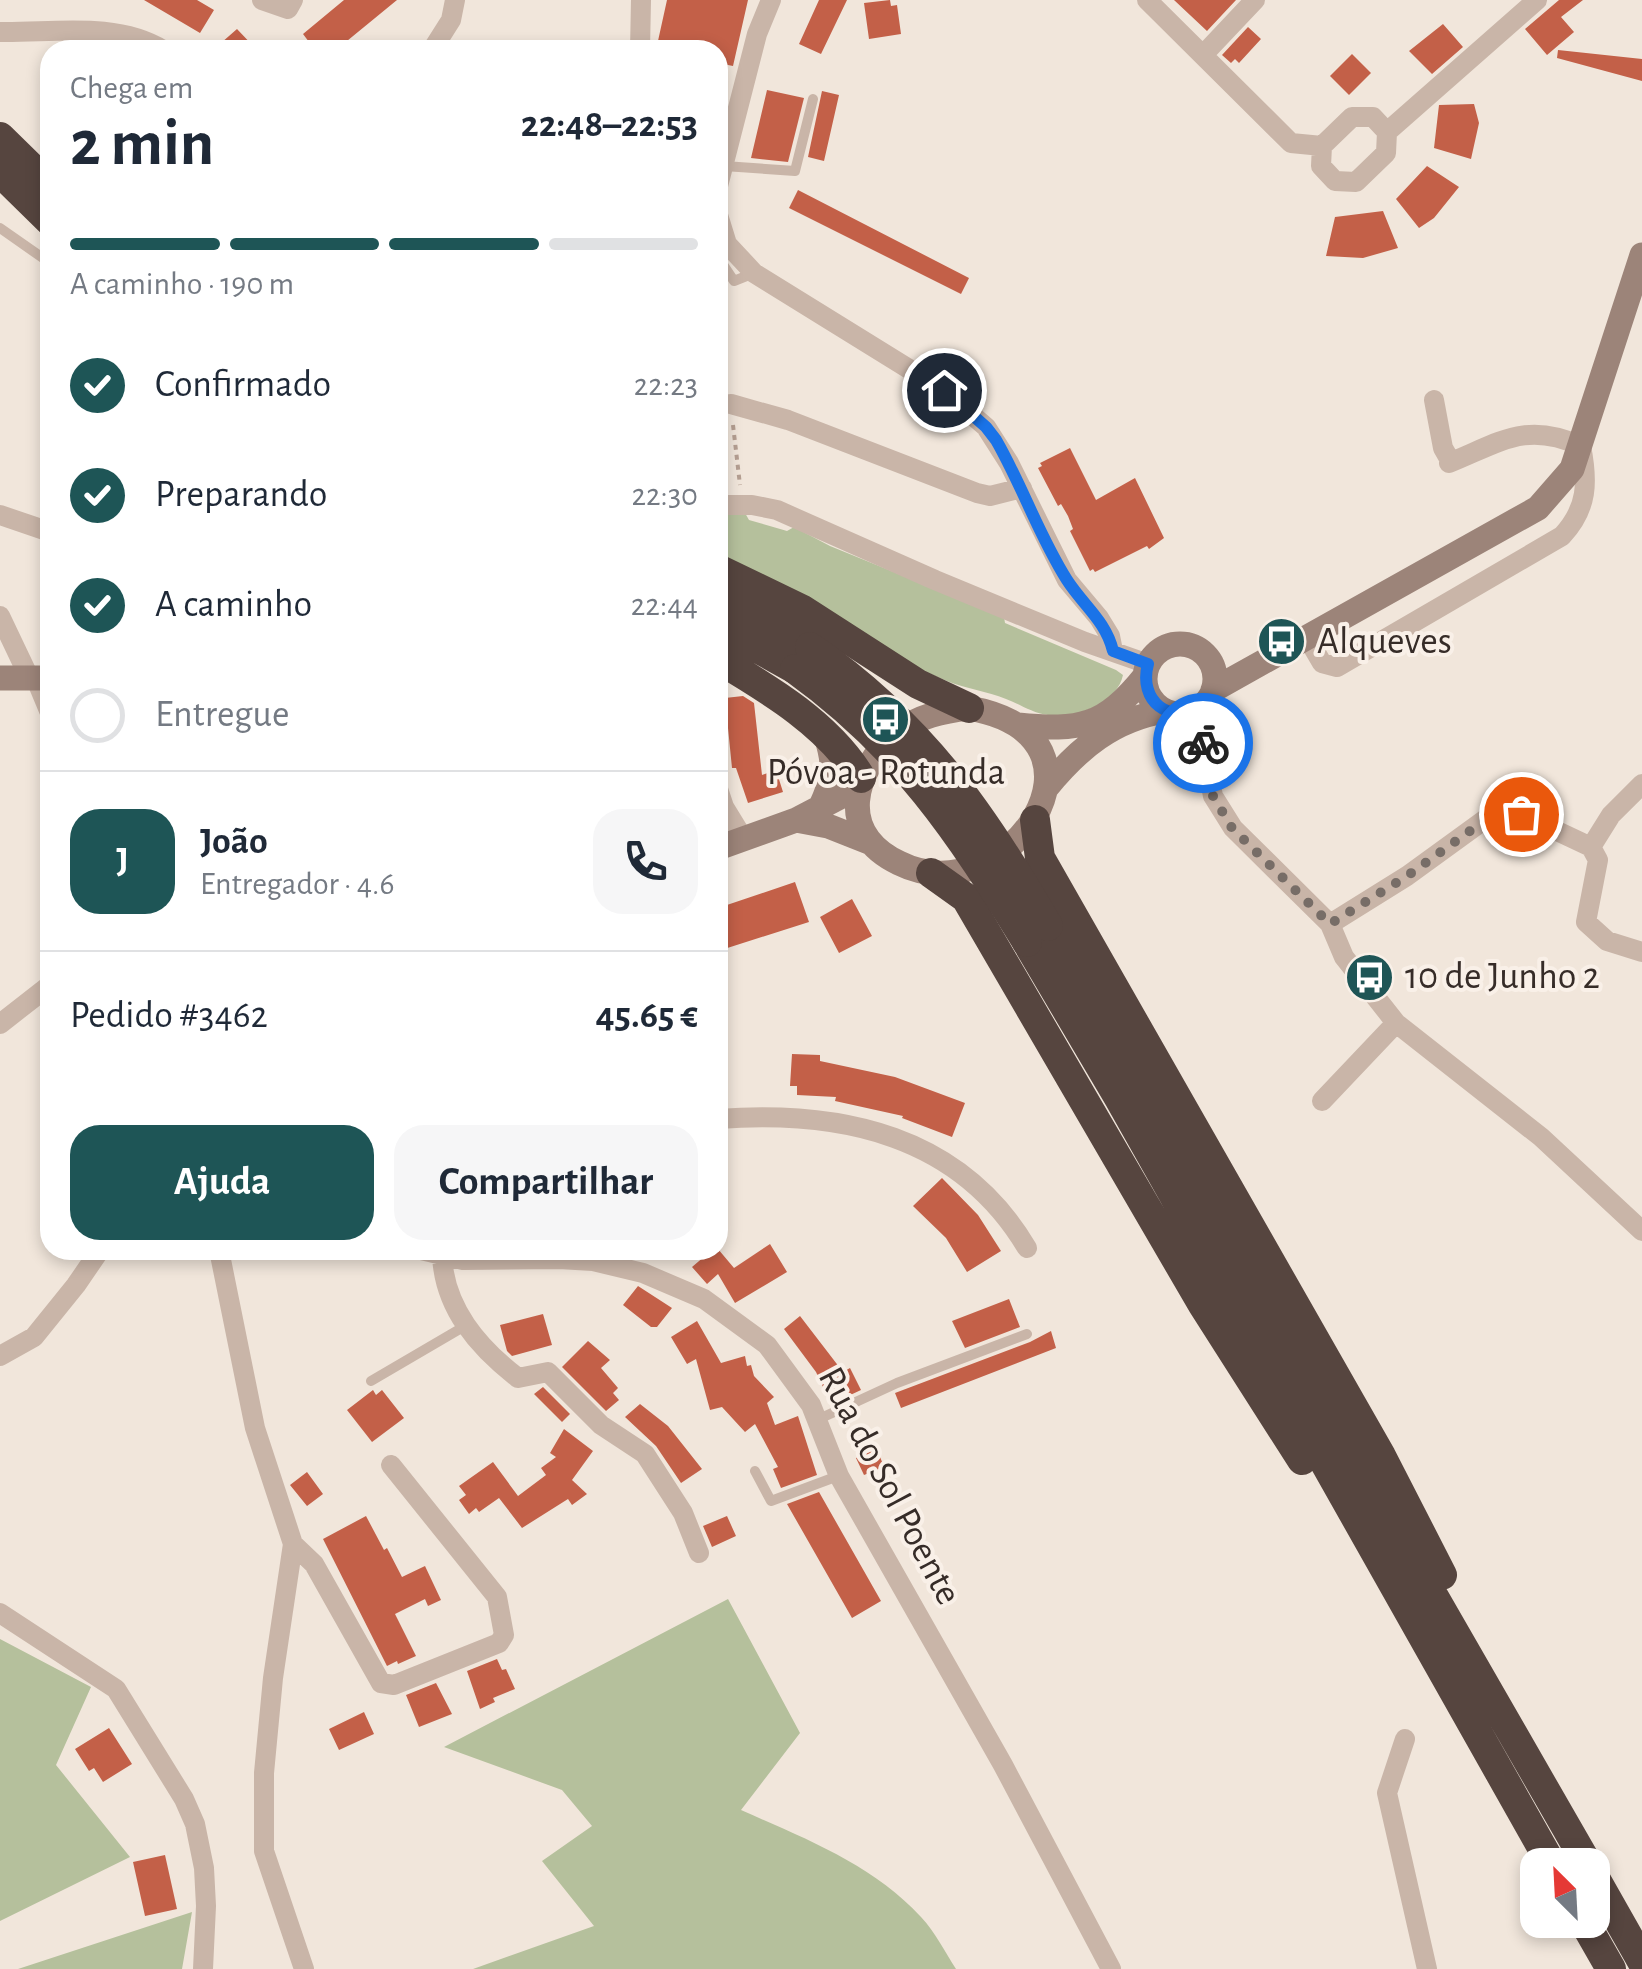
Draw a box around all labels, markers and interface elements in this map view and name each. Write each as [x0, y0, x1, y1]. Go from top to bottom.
text: Chega em [70, 72, 193, 104]
text: 22:48–22:53 [521, 106, 698, 144]
text: 2 min [70, 112, 214, 177]
text: A caminho · 190 m [70, 268, 294, 300]
pin [902, 348, 987, 433]
icon: check [70, 358, 125, 413]
icon: home [917, 363, 972, 418]
text: Confirmado [155, 366, 331, 404]
text: 22:23 [634, 369, 698, 401]
icon: check [70, 468, 125, 523]
text: Preparando [155, 476, 328, 514]
text: 22:30 [631, 479, 698, 511]
icon: check [70, 578, 125, 633]
text: A caminho [155, 586, 312, 624]
text: 22:44 [631, 589, 698, 621]
bus stop icon: Alqueves [1256, 616, 1308, 668]
place label: Alqueves [1317, 623, 1452, 661]
bus stop icon: Póvoa - Rotunda [860, 693, 912, 745]
courier [1153, 693, 1253, 793]
text: Entregue [155, 696, 289, 734]
icon: bike [1176, 716, 1231, 771]
place label: Póvoa - Rotunda [767, 754, 1005, 792]
pin [1479, 772, 1564, 857]
icon: bag [1494, 787, 1549, 842]
button: phone [593, 809, 698, 914]
text: João [200, 823, 268, 861]
text: J [116, 842, 129, 880]
text: Entregador · 4.6 [200, 868, 394, 900]
bus stop icon: 10 de Junho 2 [1344, 951, 1396, 1003]
place label: 10 de Junho 2 [1405, 958, 1600, 996]
text: Pedido #3462 [70, 997, 268, 1035]
text: 45.65 € [596, 997, 698, 1035]
button: Ajuda [70, 1125, 374, 1240]
button: Compartilhar [394, 1125, 698, 1240]
street label: Rua do Sol Poente [811, 1361, 967, 1611]
north arrow [1520, 1848, 1610, 1938]
map controls [1520, 1848, 1610, 1938]

